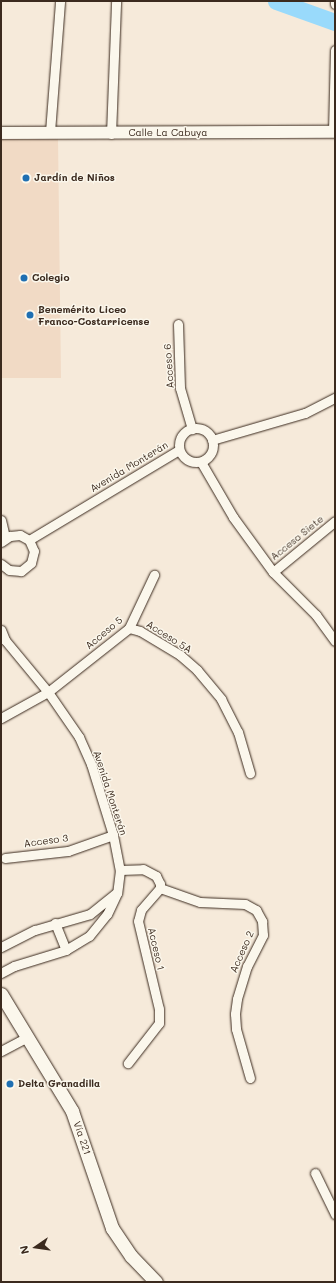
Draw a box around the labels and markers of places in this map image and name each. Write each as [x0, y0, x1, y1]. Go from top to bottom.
place label: Jardín de Niños [34, 172, 115, 184]
marker: Jardín de Niños [21, 173, 31, 183]
place label: Colegio [32, 272, 70, 284]
marker: Colegio [19, 273, 29, 283]
place label: Benemérito Liceo Franco-Costarricense [38, 303, 149, 326]
marker: Benemérito Liceo Franco-Costarricense [25, 310, 35, 320]
place label: Delta Granadilla [18, 1078, 100, 1090]
marker: Delta Granadilla [5, 1079, 15, 1089]

